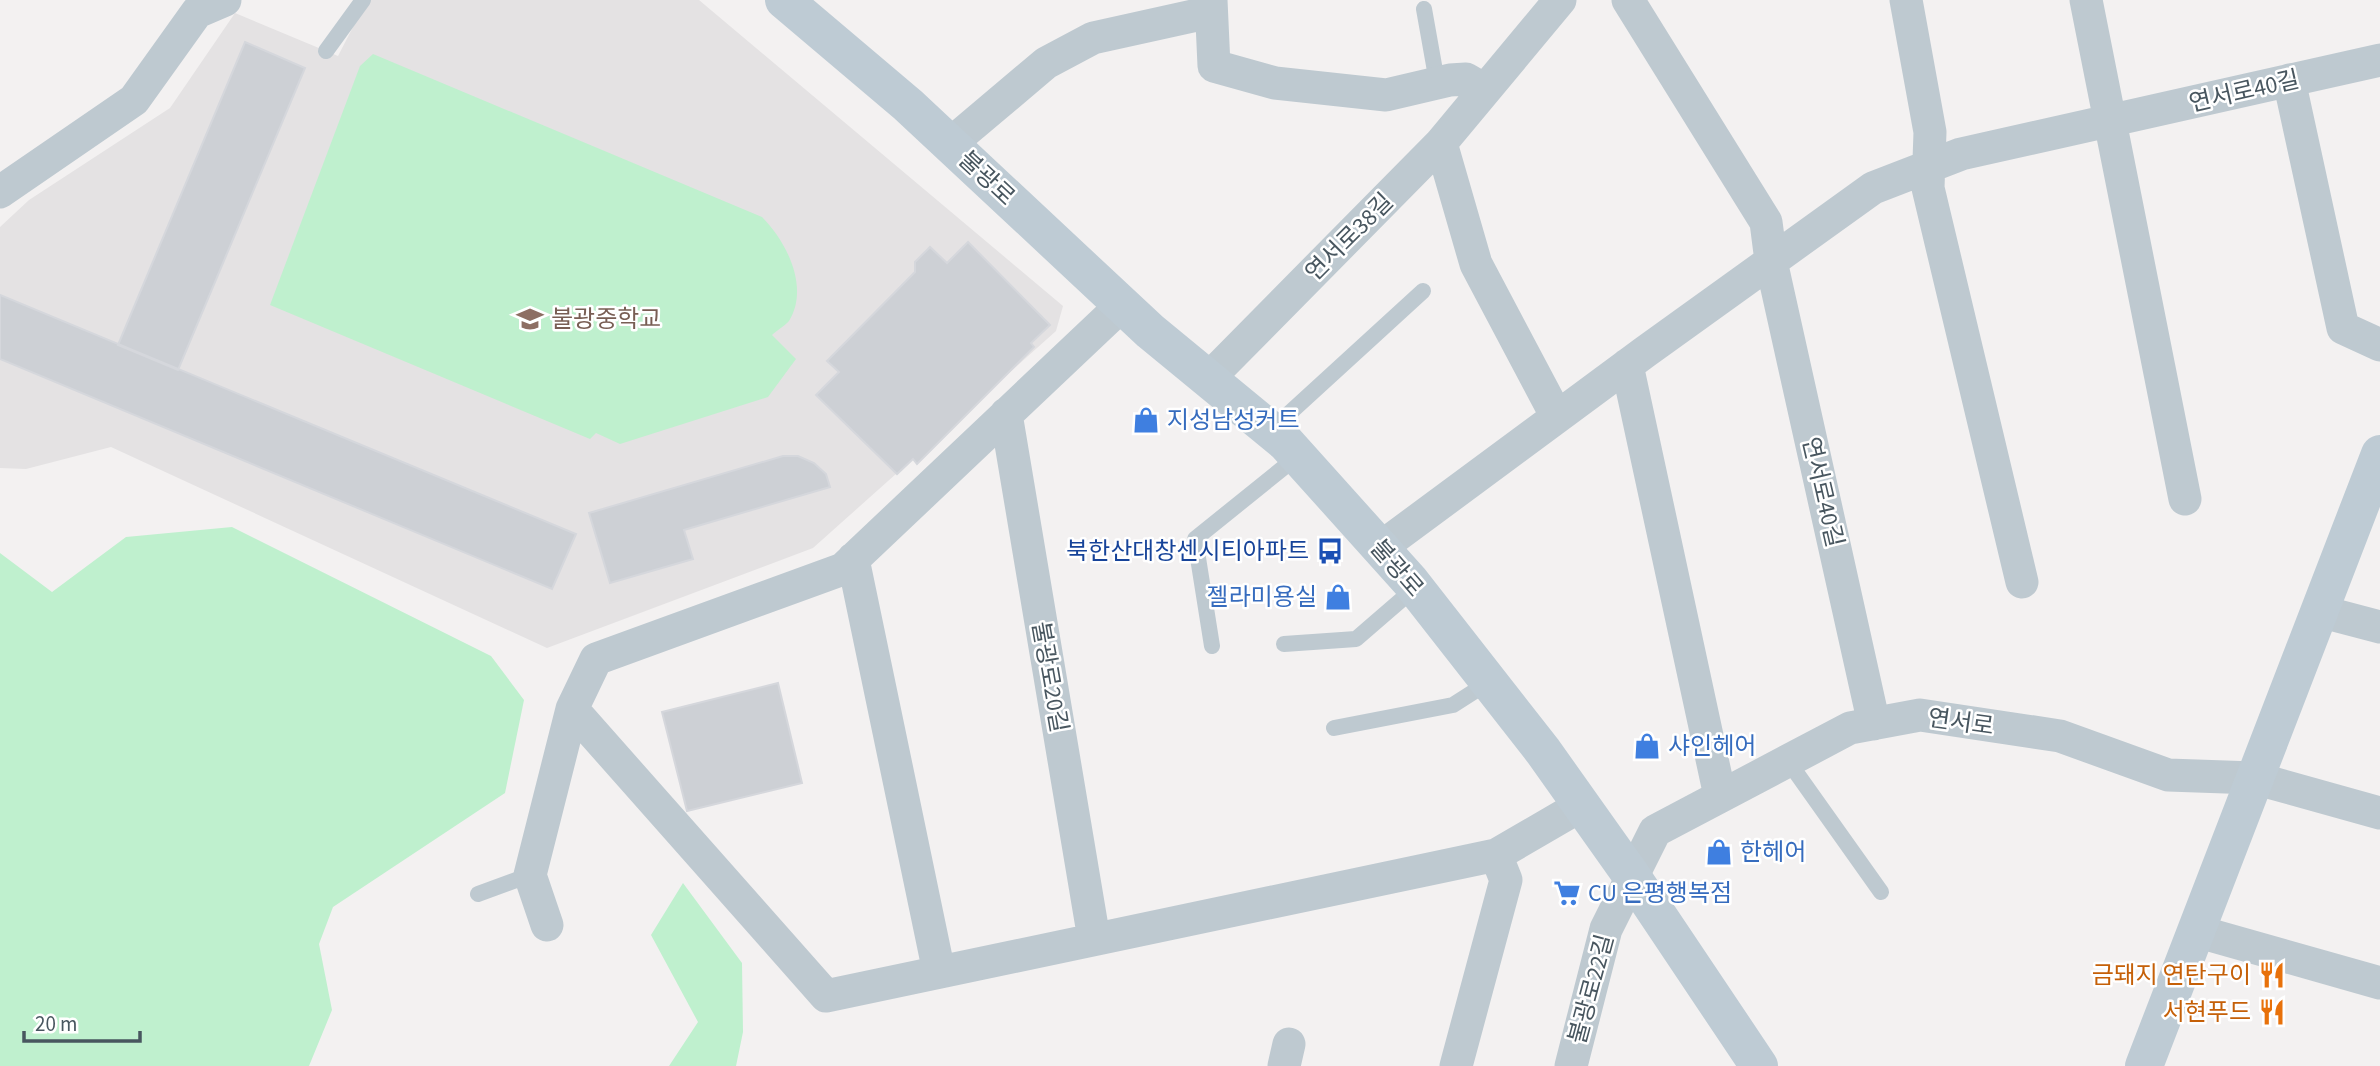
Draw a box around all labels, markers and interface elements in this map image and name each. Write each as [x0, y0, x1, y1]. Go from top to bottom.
street label: 연서로40길 [2186, 62, 2303, 121]
street label: 불광로 [950, 143, 1023, 214]
street label: 연서로38길 [1297, 185, 1401, 289]
place label: 불광중학교 [551, 302, 661, 337]
school or university icon: 불광중학교 [515, 304, 545, 334]
place label: 지성남성커트 [1167, 403, 1299, 438]
shop icon: 지성남성커트 [1131, 405, 1161, 435]
street label: 연서로40길 [1793, 434, 1852, 551]
street label: 불광로 [1362, 532, 1432, 605]
place label: 북한산대창센시티아파트 [1066, 534, 1309, 569]
bus stop icon: 북한산대창센시티아파트 [1315, 536, 1345, 566]
place label: 젤라미용실 [1207, 580, 1317, 615]
shop icon: 젤라미용실 [1323, 582, 1353, 612]
street label: 불광로20길 [1023, 619, 1076, 735]
street label: 연서로 [1926, 701, 1996, 744]
place label: 샤인헤어 [1668, 729, 1756, 764]
shop icon: 샤인헤어 [1632, 731, 1662, 761]
place label: 한헤어 [1740, 835, 1806, 870]
shop icon: 한헤어 [1704, 837, 1734, 867]
place label: CU 은평행복점 [1588, 876, 1732, 911]
supermarket icon: CU 은평행복점 [1552, 878, 1582, 908]
street label: 불광로22길 [1560, 930, 1623, 1048]
place label: 금돼지 연탄구이 [2092, 958, 2251, 993]
restaurant icon: 금돼지 연탄구이 [2257, 960, 2287, 990]
place label: 서현푸드 [2163, 995, 2251, 1030]
restaurant icon: 서현푸드 [2257, 997, 2287, 1027]
scale bar [24, 1000, 140, 1044]
text: 20 m [35, 1009, 77, 1039]

